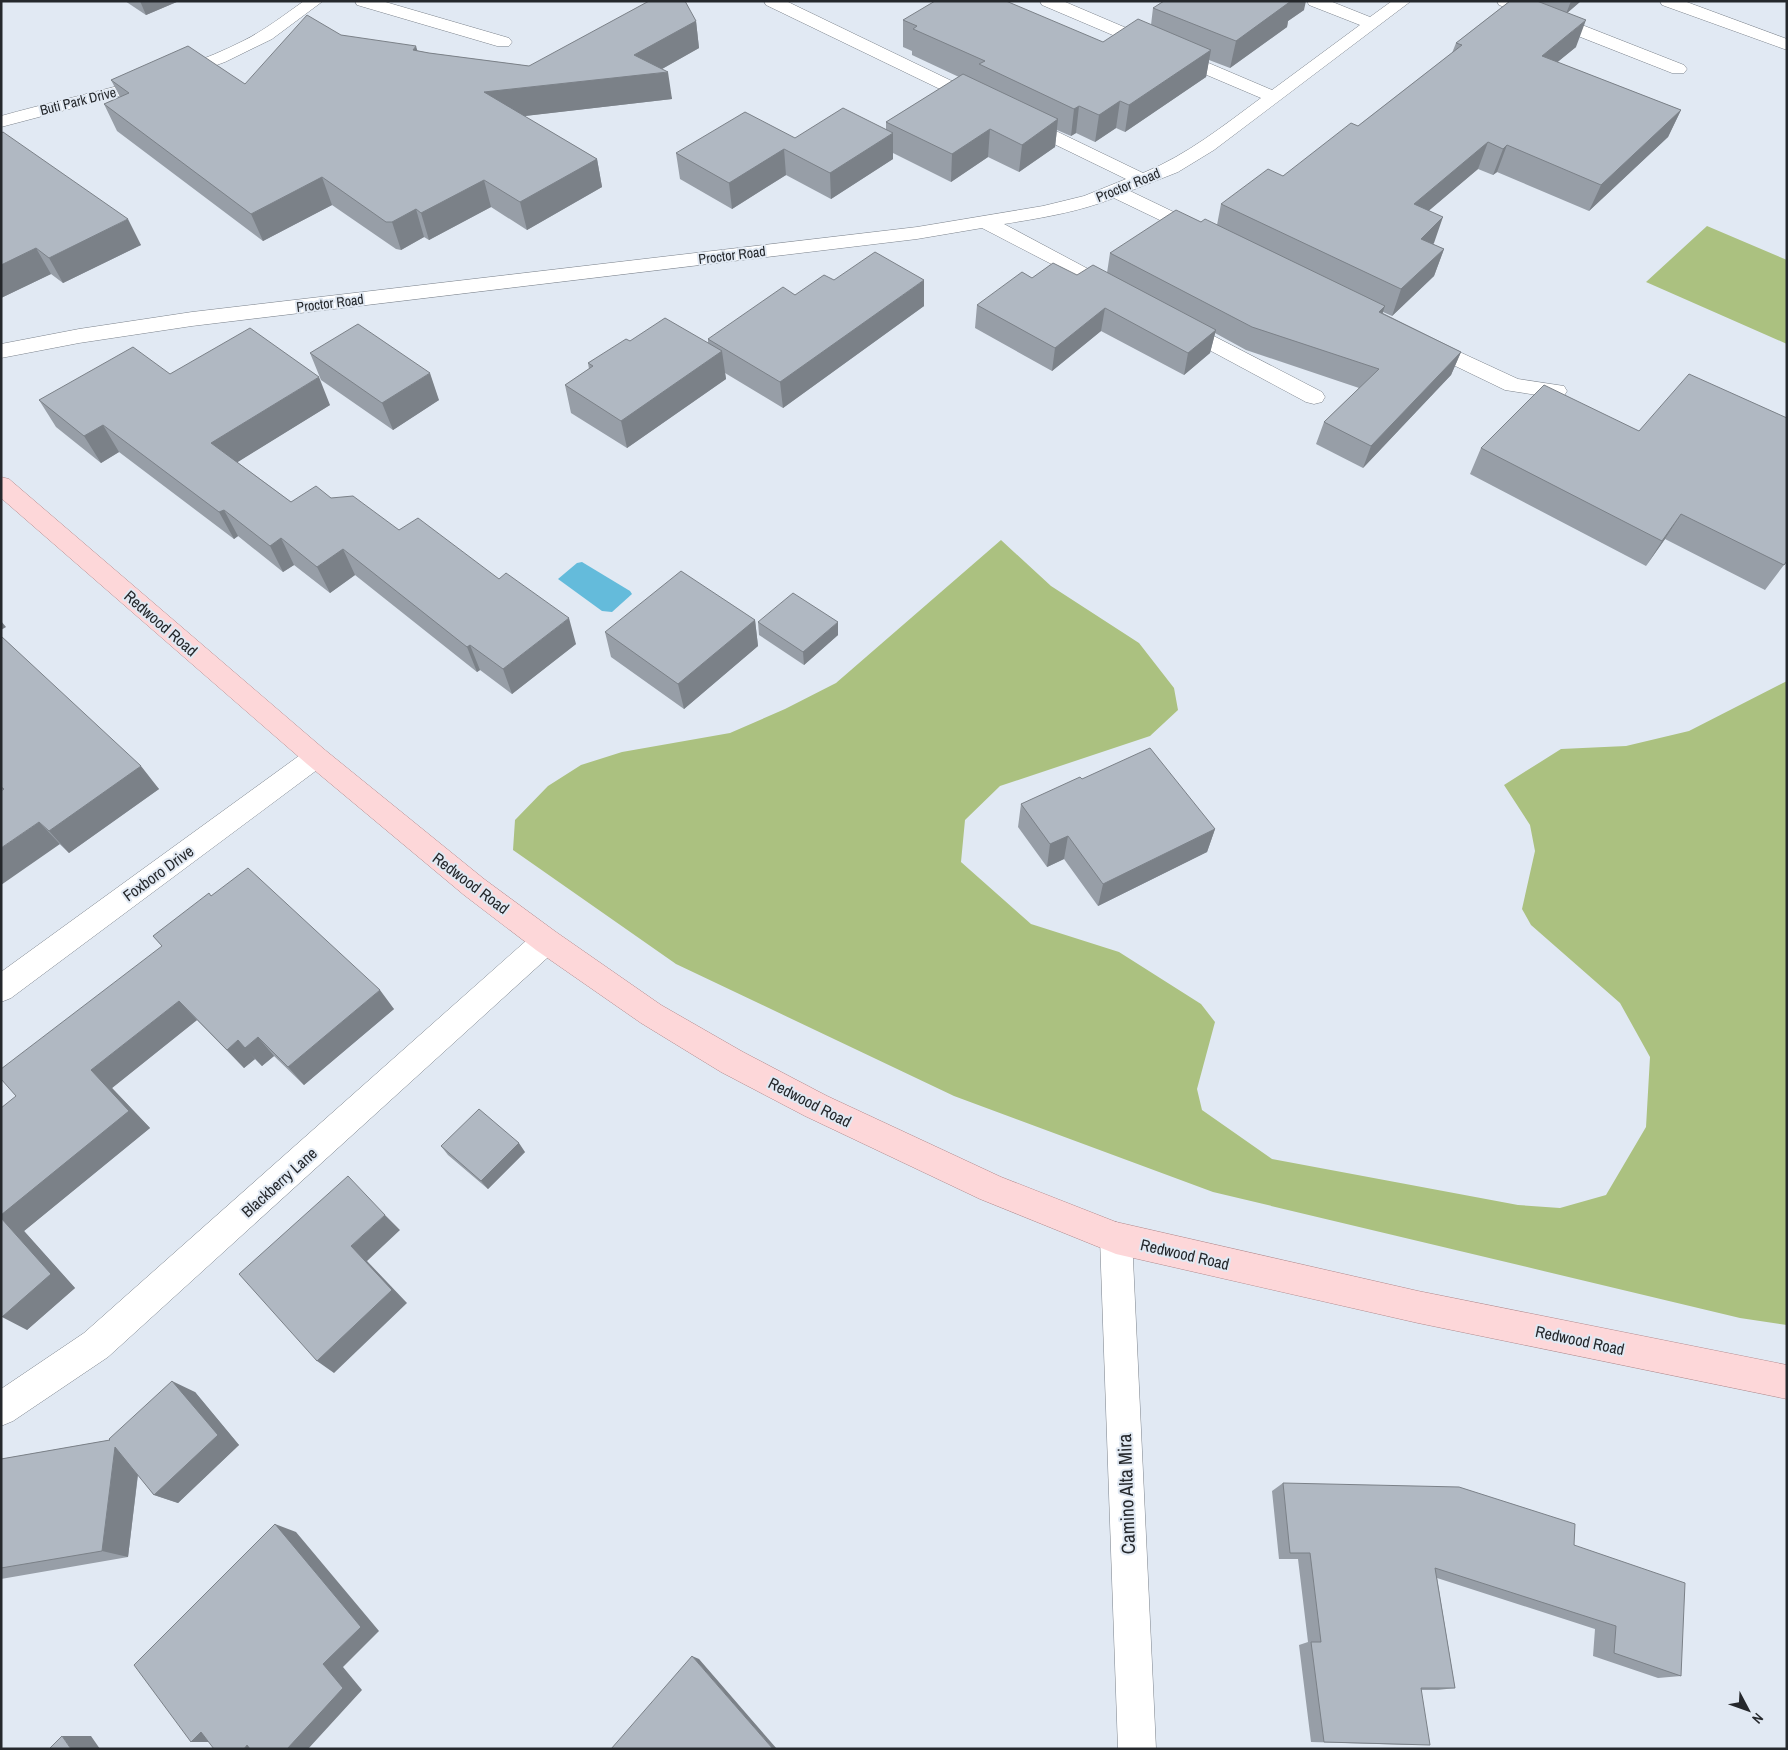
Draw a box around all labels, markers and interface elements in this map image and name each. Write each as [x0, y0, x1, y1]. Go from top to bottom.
street label: Buti Park Drive [38, 83, 118, 119]
street label: Proctor Road [1093, 164, 1163, 206]
street label: Proctor Road [697, 242, 767, 268]
street label: Proctor Road [295, 290, 365, 316]
street label: Redwood Road [120, 585, 202, 661]
street label: Foxboro Drive [118, 840, 198, 906]
street label: Redwood Road [428, 847, 514, 919]
street label: Redwood Road [765, 1072, 855, 1132]
street label: Blackberry Lane [236, 1142, 322, 1222]
street label: Redwood Road [1138, 1233, 1232, 1275]
street label: Redwood Road [1533, 1320, 1627, 1360]
street label: Camino Alta Mira [1111, 1433, 1141, 1555]
north arrow [1723, 1685, 1773, 1735]
text: N [1748, 1709, 1767, 1728]

